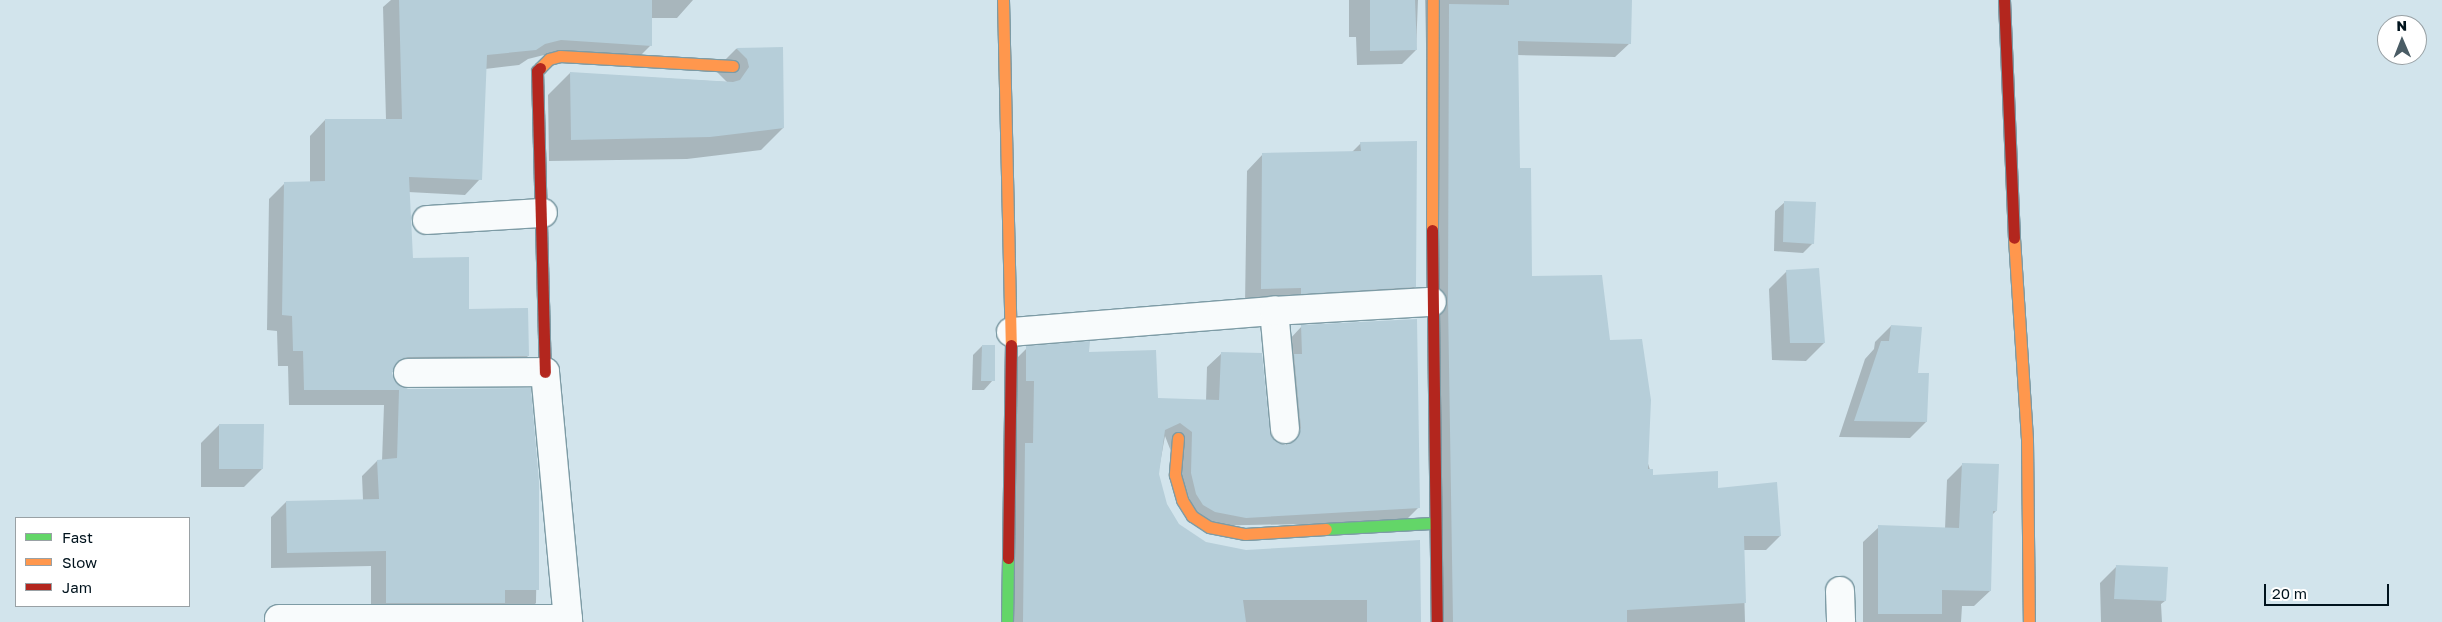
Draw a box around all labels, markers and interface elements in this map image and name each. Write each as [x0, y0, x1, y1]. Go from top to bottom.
north arrow [2377, 15, 2427, 65]
text: N [2396, 17, 2407, 34]
legend [15, 517, 190, 607]
text: Fast [62, 528, 93, 546]
text: Slow [62, 553, 97, 571]
scale bar [2267, 574, 2392, 606]
text: Jam [62, 578, 92, 596]
text: 20 m [2272, 584, 2307, 602]

